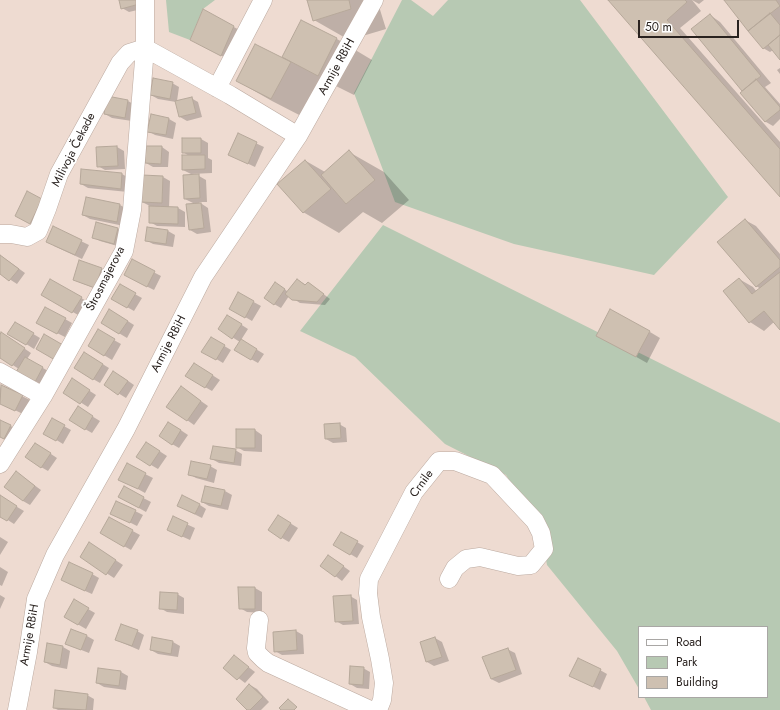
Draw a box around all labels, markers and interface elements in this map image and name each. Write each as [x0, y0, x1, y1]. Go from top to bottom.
scale bar [640, 12, 741, 38]
text: 50 m [645, 18, 672, 36]
street label: Armije RBiH [316, 36, 358, 98]
street label: Milivoja Čekade [49, 111, 99, 189]
street label: Štrosmajerova [84, 244, 128, 314]
street label: Armije RBiH [148, 313, 190, 375]
street label: Crnile [407, 467, 437, 501]
street label: Armije RBiH [17, 603, 43, 667]
legend [638, 626, 768, 698]
text: Road [676, 633, 702, 651]
text: Park [676, 653, 697, 671]
text: Building [676, 673, 718, 691]

